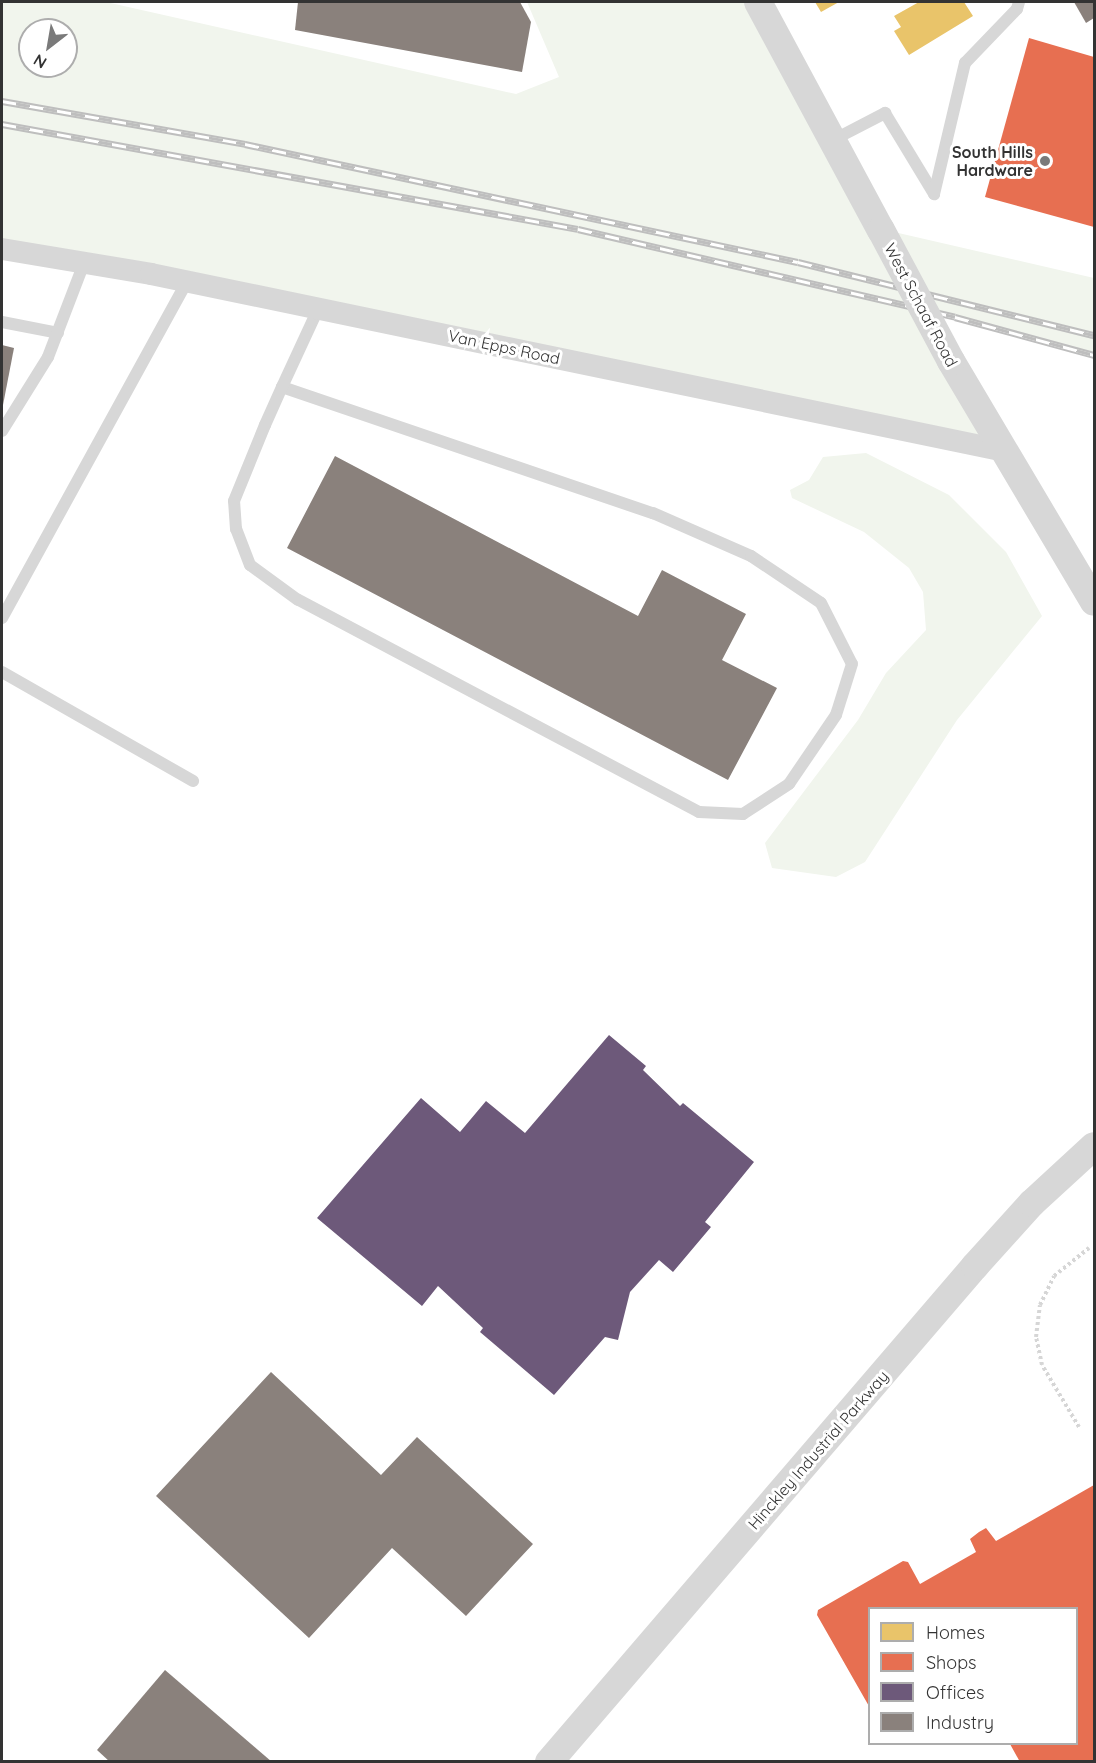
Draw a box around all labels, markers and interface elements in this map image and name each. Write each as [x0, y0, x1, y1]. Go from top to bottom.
north arrow [18, 18, 78, 78]
text: N [30, 50, 50, 73]
place label: South Hills Hardware [952, 142, 1033, 180]
marker: South Hills Hardware [1038, 154, 1052, 168]
street label: West Schaaf Road [880, 240, 962, 370]
street label: Van Epps Road [446, 326, 562, 368]
street label: Hinckley Industrial Parkway [744, 1367, 892, 1533]
legend [868, 1607, 1078, 1745]
text: Homes [926, 1621, 985, 1644]
text: Shops [926, 1651, 977, 1674]
text: Offices [926, 1681, 985, 1704]
text: Industry [926, 1711, 994, 1734]

